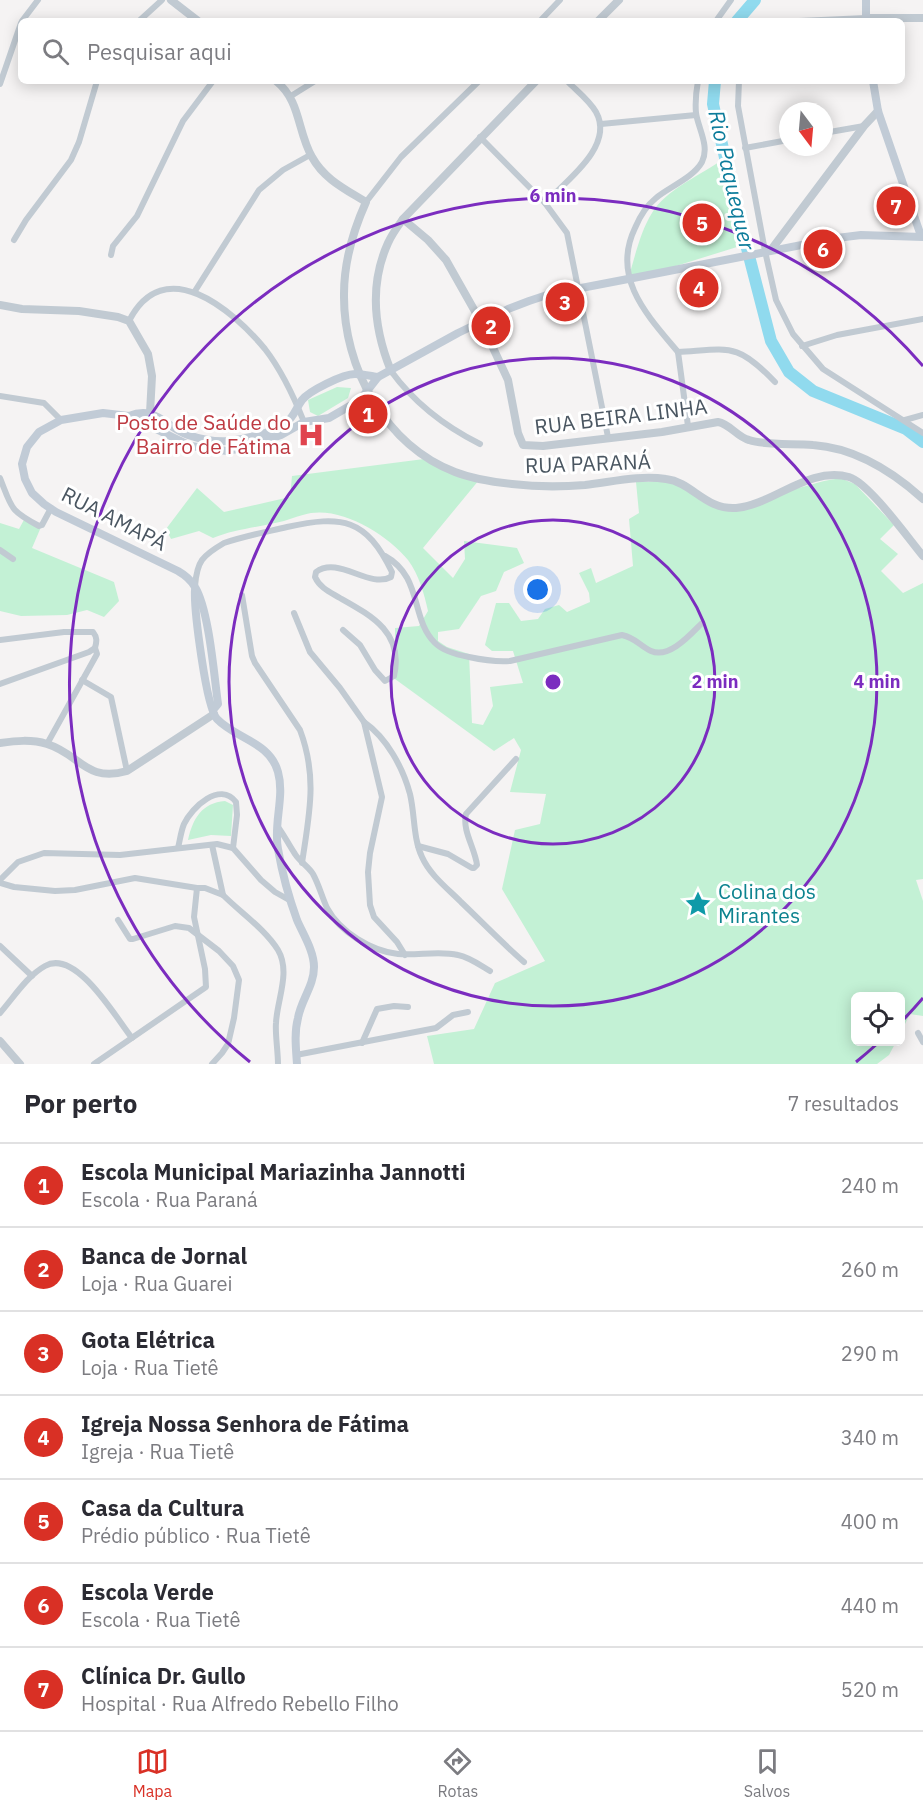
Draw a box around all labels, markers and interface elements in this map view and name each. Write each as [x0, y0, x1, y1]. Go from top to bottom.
search box [18, 18, 905, 84]
icon: search [39, 35, 72, 68]
text: Pesquisar aqui [87, 37, 232, 66]
north arrow [779, 102, 833, 156]
water label: Rio Paquequer [702, 107, 763, 254]
text: 6 min [529, 184, 577, 207]
pin: 7 [876, 184, 916, 228]
pin: 5 [682, 200, 722, 246]
pin: 6 [804, 226, 842, 272]
pin: 4 [680, 266, 718, 310]
pin: 3 [546, 280, 584, 324]
pin: 2 [472, 304, 510, 348]
pin: 1 [348, 392, 388, 436]
street label: RUA BEIRA LINHA [533, 392, 709, 440]
place label: Posto de Saúde do Bairro de Fátima [116, 408, 291, 460]
hospital icon: Posto de Saúde do Bairro de Fátima [296, 420, 326, 450]
street label: RUA PARANÁ [524, 447, 651, 479]
street label: RUA AMAPÁ [57, 480, 172, 557]
your location [523, 575, 552, 604]
text: 2 min [691, 670, 739, 693]
text: 4 min [853, 670, 901, 693]
centre of rings [543, 672, 563, 692]
place label: Colina dos Mirantes [718, 877, 816, 929]
place icon: Colina dos Mirantes [683, 889, 713, 919]
map controls [851, 992, 905, 1046]
button: locate [851, 992, 905, 1046]
text: Por perto [24, 1086, 137, 1120]
text: 7 resultados [787, 1090, 899, 1117]
text: Escola Municipal Mariazinha Jannotti [81, 1157, 466, 1186]
text: 1 [38, 1172, 50, 1199]
text: 240 m [841, 1172, 899, 1199]
text: Escola · Rua Paraná [81, 1186, 258, 1213]
text: Banca de Jornal [81, 1241, 247, 1270]
text: 2 [38, 1256, 50, 1283]
text: 260 m [841, 1256, 899, 1283]
text: Loja · Rua Guarei [81, 1270, 232, 1297]
text: Gota Elétrica [81, 1325, 215, 1354]
text: 3 [38, 1340, 50, 1367]
text: 290 m [841, 1340, 899, 1367]
text: Loja · Rua Tietê [81, 1354, 219, 1381]
text: Igreja Nossa Senhora de Fátima [81, 1409, 409, 1438]
text: 4 [38, 1424, 50, 1451]
text: 340 m [841, 1424, 899, 1451]
text: Igreja · Rua Tietê [81, 1438, 234, 1465]
text: Casa da Cultura [81, 1493, 244, 1522]
text: 5 [38, 1508, 50, 1535]
text: 400 m [841, 1508, 899, 1535]
text: Prédio público · Rua Tietê [81, 1522, 311, 1549]
text: Escola Verde [81, 1577, 214, 1606]
text: 6 [38, 1592, 50, 1619]
text: 440 m [841, 1592, 899, 1619]
text: Escola · Rua Tietê [81, 1606, 241, 1633]
text: Clínica Dr. Gullo [81, 1661, 246, 1690]
text: 7 [38, 1676, 50, 1703]
text: 520 m [841, 1676, 899, 1703]
text: Hospital · Rua Alfredo Rebello Filho [81, 1690, 399, 1717]
tab: Mapa [133, 1745, 172, 1801]
tab: Rotas [437, 1745, 478, 1801]
tab: Salvos [744, 1745, 790, 1801]

